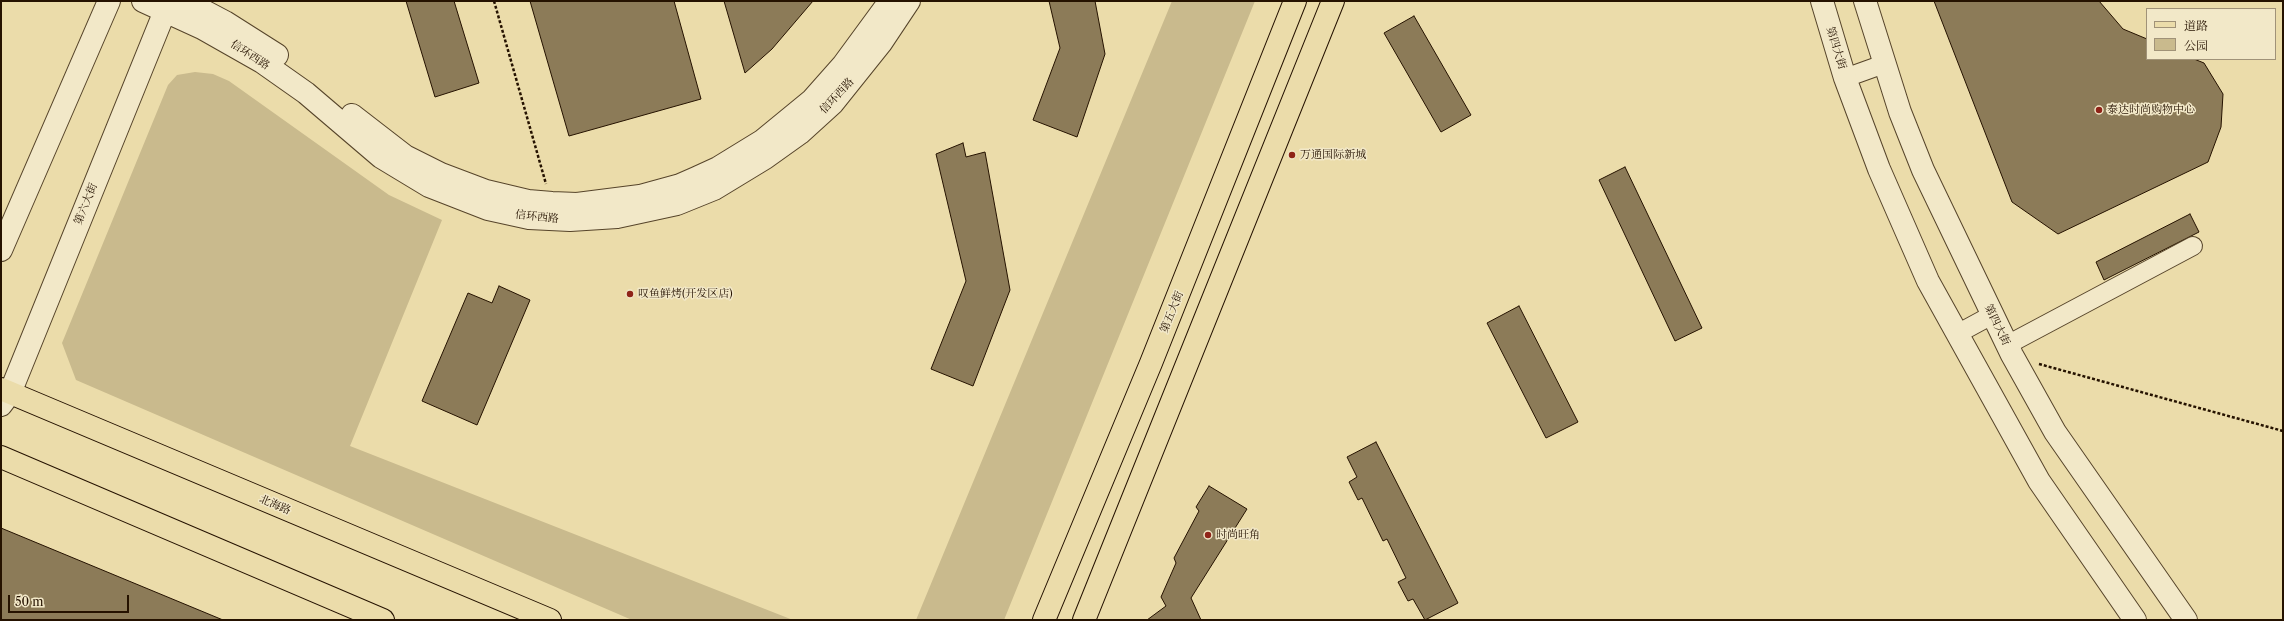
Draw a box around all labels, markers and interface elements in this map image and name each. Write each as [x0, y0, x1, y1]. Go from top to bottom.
legend [2146, 8, 2276, 60]
text: 道路 [2184, 18, 2208, 33]
street label: 第四大街 [1823, 25, 1849, 71]
street label: 信环西路 [228, 37, 272, 73]
text: 公园 [2184, 38, 2208, 53]
street label: 信环西路 [817, 75, 857, 117]
place label: 泰达时尚购物中心 [2107, 103, 2195, 117]
marker: 泰达时尚购物中心 [2094, 105, 2104, 115]
place label: 万通国际新城 [1300, 148, 1366, 162]
marker: 万通国际新城 [1287, 150, 1297, 160]
street label: 第六大街 [72, 181, 100, 227]
street label: 信环西路 [514, 208, 560, 226]
place label: 叹鱼鲜烤(开发区店) [638, 287, 733, 301]
marker: 叹鱼鲜烤(开发区店) [625, 289, 635, 299]
street label: 第五大街 [1158, 289, 1186, 335]
street label: 第四大街 [1981, 302, 2013, 348]
street label: 北海路 [257, 492, 293, 518]
place label: 时尚旺角 [1216, 528, 1260, 542]
marker: 时尚旺角 [1203, 530, 1213, 540]
scale bar [10, 587, 131, 613]
text: 50 m [15, 594, 44, 609]

